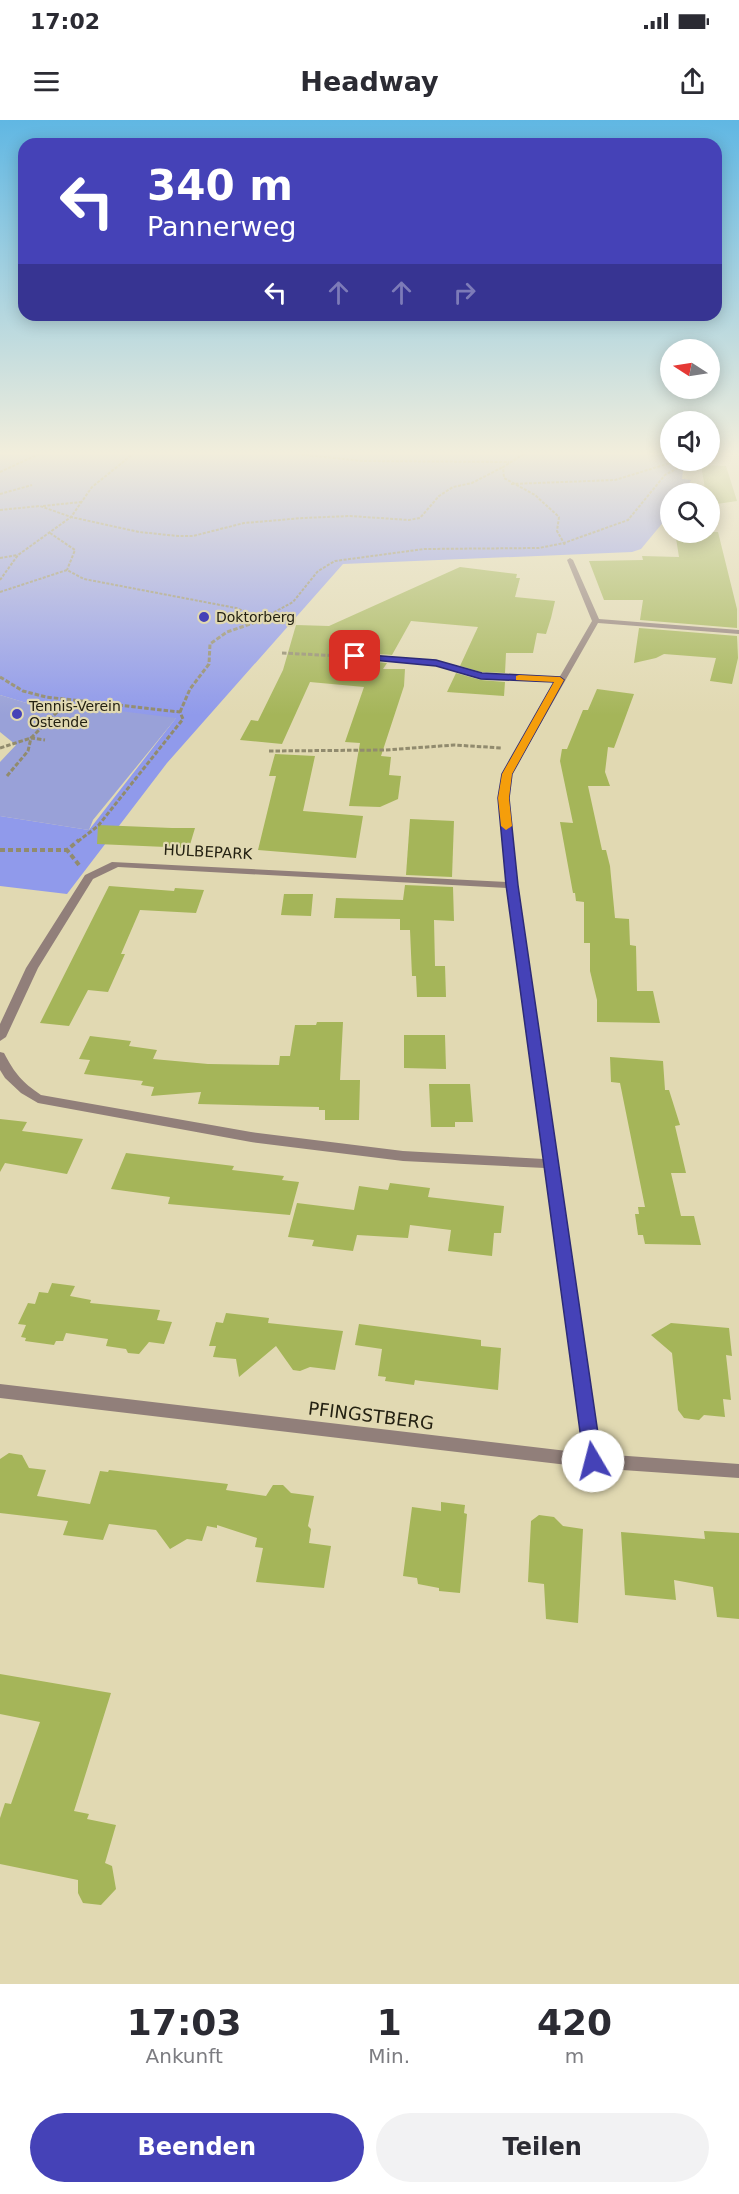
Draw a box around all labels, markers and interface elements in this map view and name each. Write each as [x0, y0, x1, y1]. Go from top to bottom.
text: 17:02 [30, 9, 100, 34]
icon: menu [30, 65, 63, 98]
icon: share [676, 65, 709, 98]
text: Headway [300, 66, 439, 97]
text: 340 m [147, 161, 293, 210]
icon: left [48, 162, 126, 240]
text: Pannerweg [147, 211, 296, 242]
icon: left [259, 276, 292, 309]
icon: ahead [322, 276, 355, 309]
icon: ahead [385, 276, 418, 309]
icon: right [448, 276, 481, 309]
north arrow [660, 339, 720, 399]
map controls [660, 339, 720, 543]
button: sound [660, 411, 720, 471]
button: search [660, 483, 720, 543]
place label: Doktorberg [216, 609, 295, 625]
marker: Doktorberg [197, 610, 211, 624]
pin [329, 630, 380, 681]
icon: arrive [338, 639, 371, 672]
place label: Tennis-Verein Ostende [28, 698, 121, 730]
marker: Tennis-Verein Ostende [10, 707, 24, 721]
street label: HULBEPARK [163, 841, 254, 863]
street label: PFINGSTBERG [307, 1397, 435, 1434]
position arrow [561, 1429, 625, 1493]
text: 17:03 [127, 2002, 241, 2043]
text: 1 [377, 2002, 402, 2043]
text: 420 [537, 2002, 612, 2043]
text: Ankunft [146, 2044, 223, 2068]
text: Min. [368, 2044, 410, 2068]
text: m [565, 2044, 584, 2068]
button: Beenden [30, 2113, 364, 2182]
button: Teilen [376, 2113, 709, 2182]

